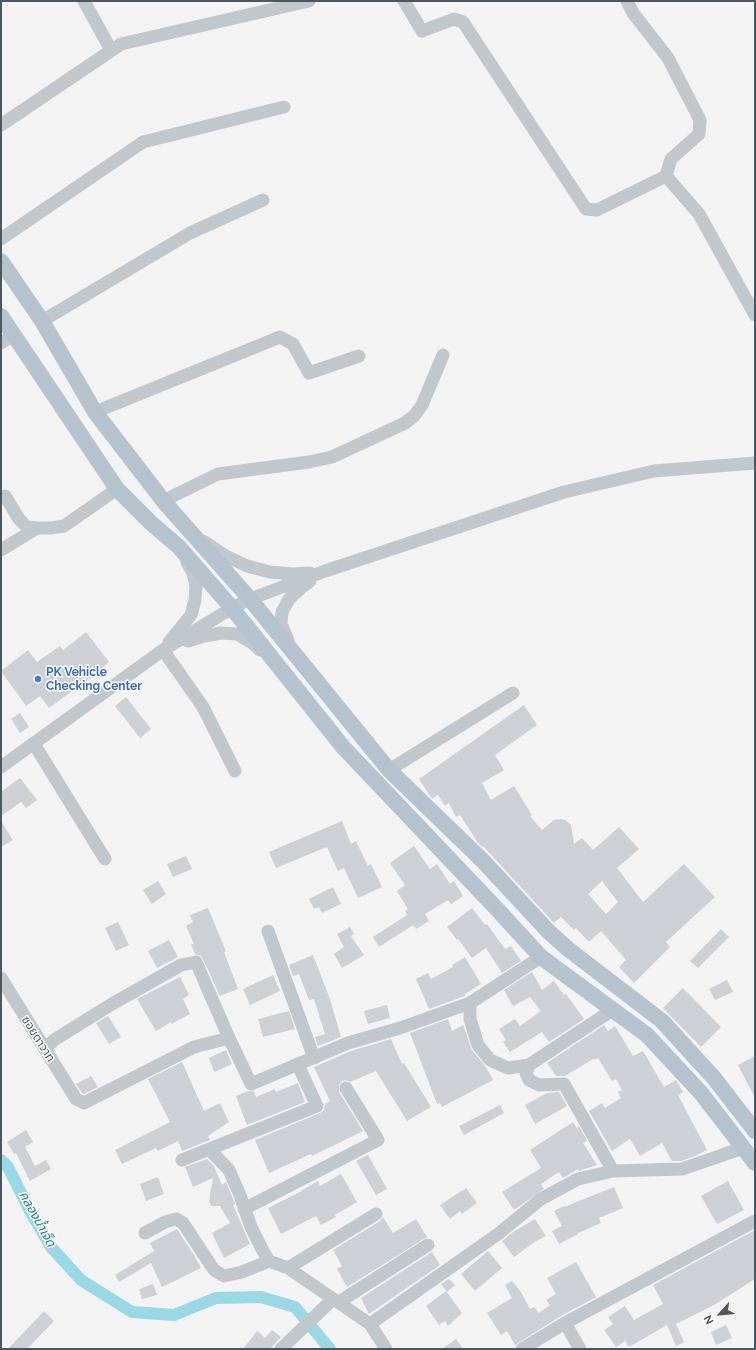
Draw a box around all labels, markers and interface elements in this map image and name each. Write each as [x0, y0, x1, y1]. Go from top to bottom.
place label: PK Vehicle Checking Center [46, 665, 142, 693]
marker: PK Vehicle Checking Center [33, 674, 43, 684]
street label: ซอยตาวาท [18, 1013, 58, 1065]
water label: คลองน้ำเจ็ด [15, 1188, 59, 1250]
north arrow [700, 1294, 740, 1334]
text: N [701, 1313, 717, 1326]

